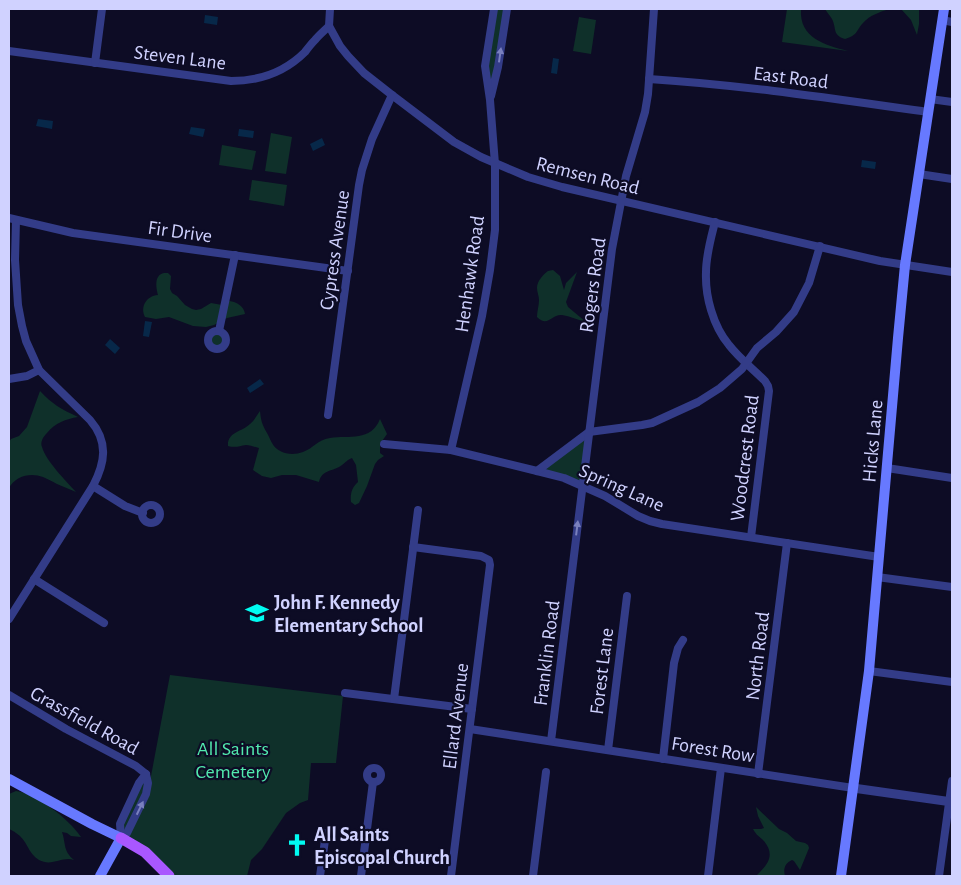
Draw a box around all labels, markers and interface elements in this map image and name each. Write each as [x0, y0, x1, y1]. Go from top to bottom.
street label: Steven Lane [133, 42, 227, 74]
one-way arrow [496, 46, 504, 62]
street label: East Road [752, 63, 829, 93]
street label: Remsen Road [534, 153, 641, 198]
street label: Cypress Avenue [317, 189, 353, 311]
street label: Henhawk Road [452, 214, 488, 334]
street label: Fir Drive [146, 218, 213, 246]
street label: Rogers Road [576, 236, 610, 334]
street label: Woodcrest Road [727, 394, 763, 522]
street label: Hicks Lane [859, 399, 887, 483]
street label: Spring Lane [576, 460, 667, 516]
one-way arrow [573, 519, 581, 535]
place label: John F. Kennedy Elementary School [274, 593, 423, 636]
street label: Franklin Road [531, 599, 563, 707]
school or university icon: John F. Kennedy Elementary School [244, 600, 270, 626]
street label: North Road [743, 611, 773, 702]
street label: Forest Lane [587, 627, 617, 716]
street label: Ellard Avenue [440, 662, 472, 770]
street label: Grassfield Road [27, 683, 142, 759]
street label: Forest Row [670, 734, 756, 766]
park label: All Saints Cemetery [196, 739, 271, 782]
one-way arrow [136, 801, 144, 815]
place label: All Saints Episcopal Church [314, 825, 450, 868]
church icon: All Saints Episcopal Church [284, 832, 310, 858]

